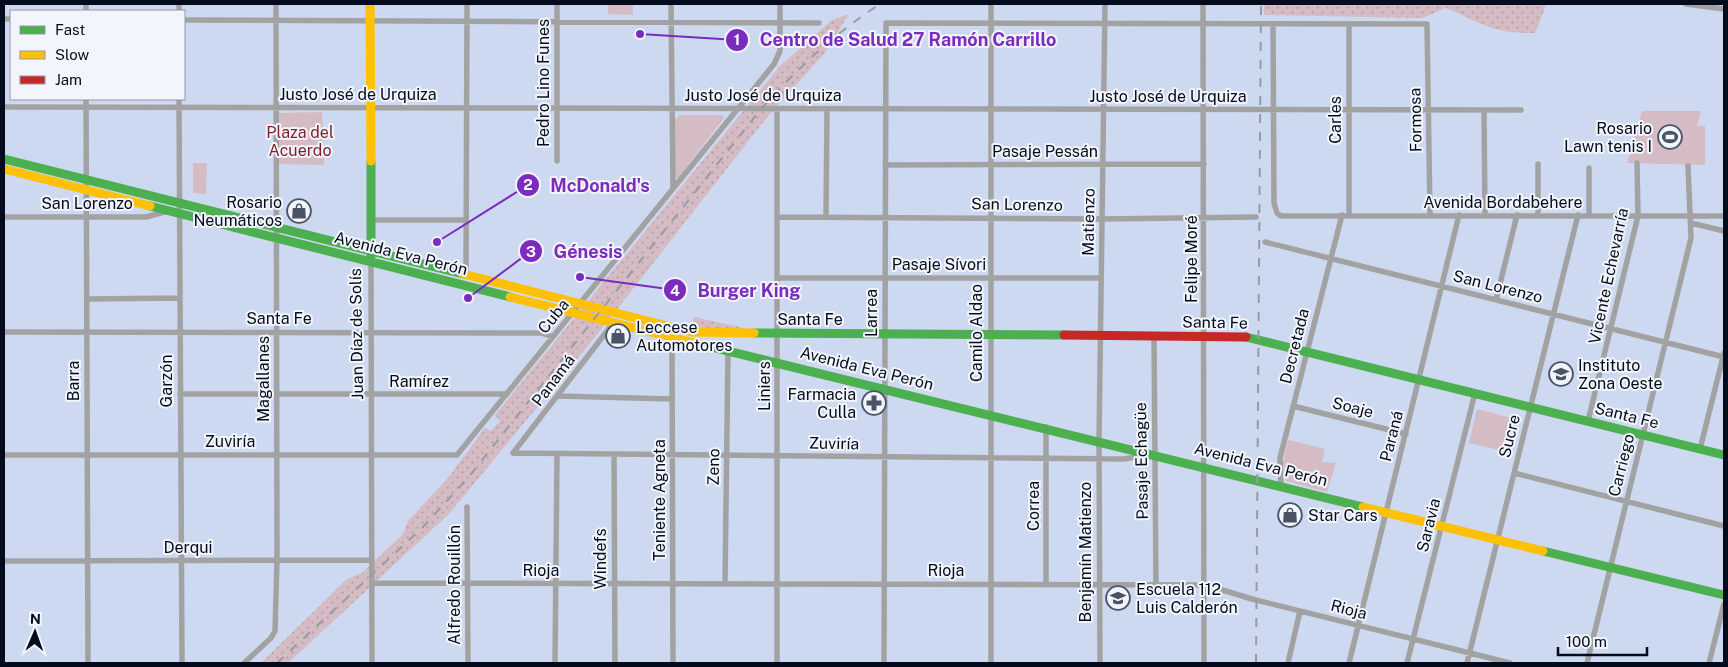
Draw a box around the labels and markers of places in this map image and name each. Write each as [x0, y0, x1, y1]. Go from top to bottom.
callout: Centro de Salud 27 Ramón Carrillo [724, 24, 1066, 57]
place label: Rosario Lawn tenis I [1564, 119, 1652, 156]
sports icon: Rosario Lawn tenis I [1657, 124, 1683, 150]
callout: McDonald's [515, 169, 660, 202]
place label: Rosario Neumáticos [193, 193, 282, 230]
shop icon: Rosario Neumáticos [286, 198, 312, 224]
callout: Génesis [518, 235, 632, 268]
callout: Burger King [663, 274, 811, 307]
place label: Leccese Automotores [636, 318, 732, 355]
shop icon: Leccese Automotores [605, 323, 631, 349]
place label: Instituto Zona Oeste [1578, 356, 1663, 393]
school or university icon: Instituto Zona Oeste [1548, 361, 1574, 387]
place label: Farmacia Culla [787, 385, 856, 422]
pharmacy icon: Farmacia Culla [861, 390, 887, 416]
shop icon: Star Cars [1277, 502, 1303, 528]
place label: Star Cars [1308, 506, 1378, 525]
place label: Escuela 112 Luis Calderón [1136, 580, 1238, 617]
school or university icon: Escuela 112 Luis Calderón [1105, 585, 1131, 611]

